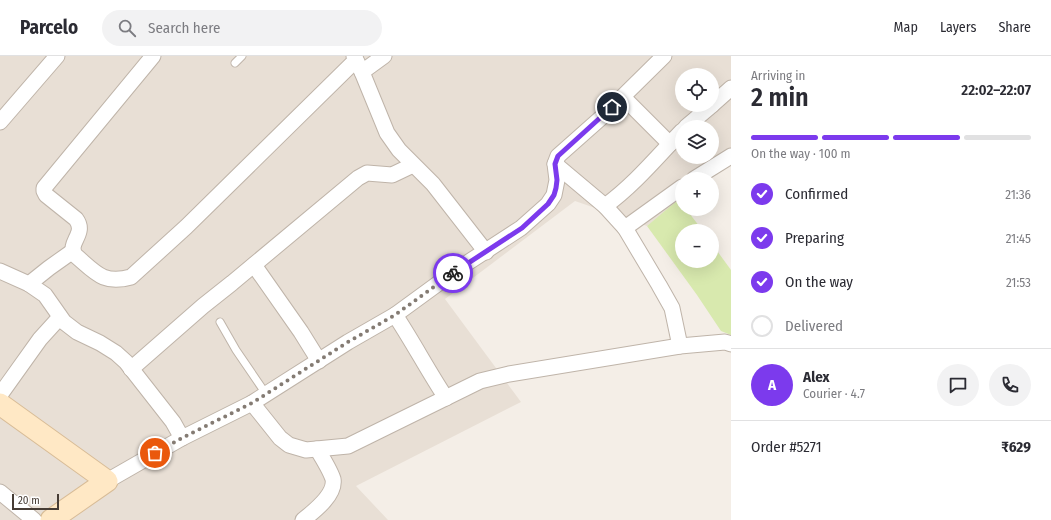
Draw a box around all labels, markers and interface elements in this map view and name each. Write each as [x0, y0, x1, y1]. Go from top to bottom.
search box [102, 10, 382, 46]
text: Parcelo [20, 16, 78, 39]
icon: search [116, 17, 138, 39]
text: Search here [148, 19, 220, 37]
text: Map [894, 19, 918, 36]
text: Layers [940, 19, 976, 36]
text: Share [998, 19, 1031, 36]
map controls [675, 68, 719, 268]
button: locate [675, 68, 719, 112]
text: Arriving in [751, 68, 805, 83]
text: 22:02–22:07 [961, 81, 1031, 99]
text: 2 min [751, 82, 809, 113]
pin [595, 90, 629, 124]
icon: home [601, 96, 623, 118]
button: layers [675, 120, 719, 164]
text: On the way · 100 m [751, 146, 851, 161]
button: + [675, 172, 719, 216]
icon: check [751, 183, 773, 205]
text: Confirmed [785, 185, 848, 203]
text: 21:36 [1005, 187, 1031, 202]
button: − [675, 224, 719, 268]
icon: check [751, 227, 773, 249]
text: Preparing [785, 229, 844, 247]
text: 21:45 [1006, 231, 1031, 246]
courier [433, 253, 473, 293]
icon: bike [442, 262, 464, 284]
icon: check [751, 271, 773, 293]
text: On the way [785, 273, 853, 291]
text: 21:53 [1006, 275, 1031, 290]
text: Delivered [785, 317, 843, 335]
button: chat [937, 364, 979, 406]
button: phone [989, 364, 1031, 406]
text: Alex [803, 368, 830, 386]
text: A [768, 376, 776, 394]
text: Courier · 4.7 [803, 386, 865, 401]
pin [138, 436, 172, 470]
text: Order #5271 [751, 438, 822, 456]
text: ₹629 [1001, 438, 1031, 456]
icon: bag [144, 442, 166, 464]
scale bar [12, 492, 59, 511]
text: 20 m [18, 494, 40, 507]

